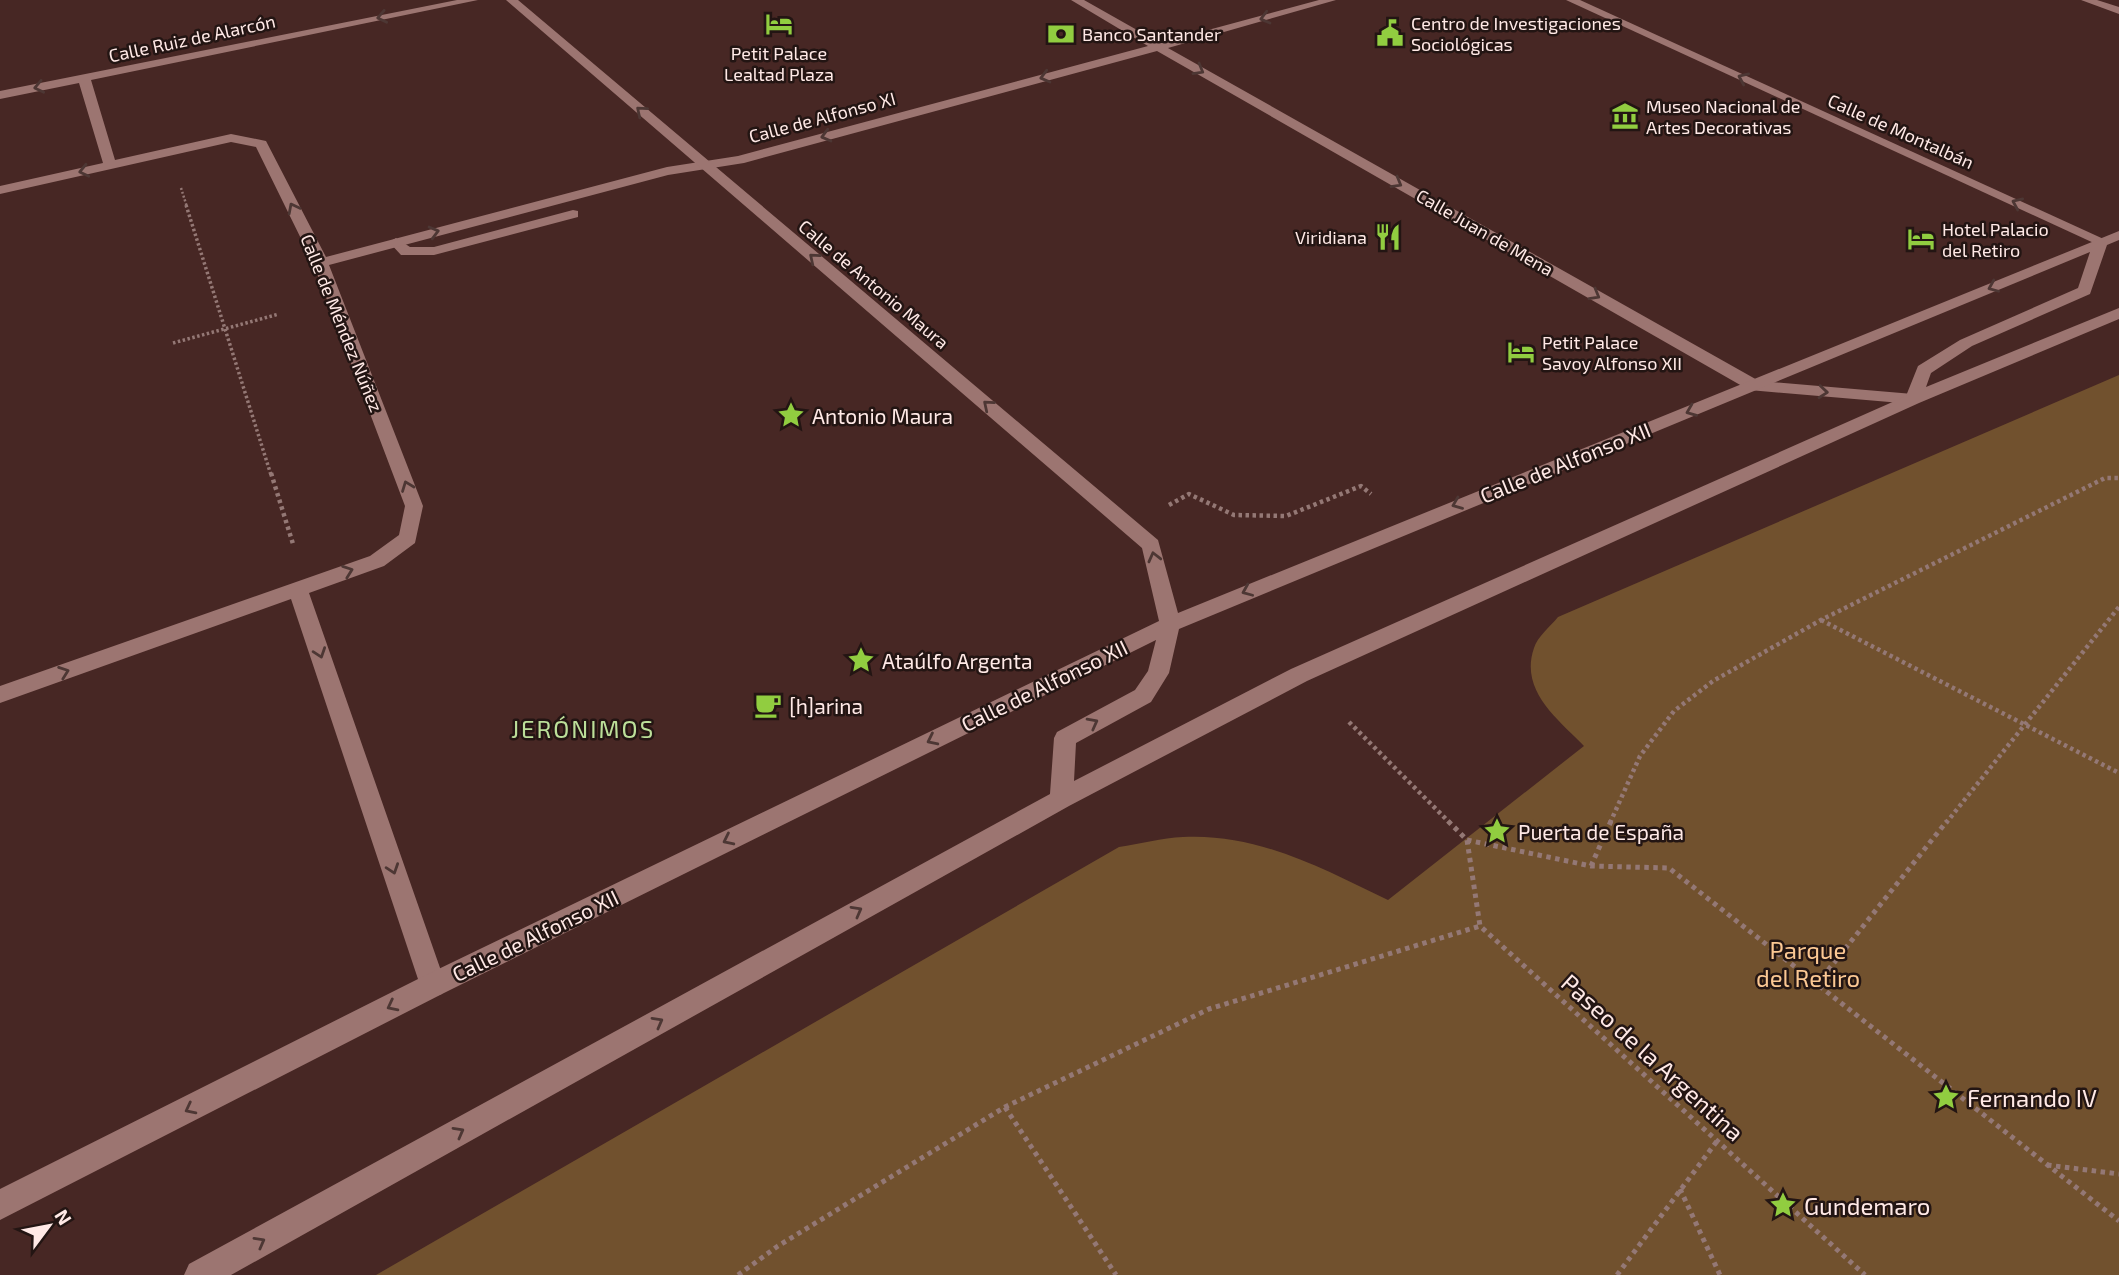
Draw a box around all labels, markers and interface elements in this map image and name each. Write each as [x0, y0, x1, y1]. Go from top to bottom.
one-way arrow [376, 8, 388, 23]
hotel icon: Petit Palace Lealtad Plaza [764, 9, 794, 39]
one-way arrow [1259, 9, 1271, 24]
street label: Calle Ruiz de Alarcón [107, 10, 277, 66]
place label: Centro de Investigaciones Sociológicas [1411, 12, 1621, 55]
public building icon: Centro de Investigaciones Sociológicas [1375, 18, 1405, 48]
bank icon: Banco Santander [1046, 19, 1076, 49]
place label: Banco Santander [1082, 23, 1221, 45]
place label: Petit Palace Lealtad Plaza [724, 42, 834, 85]
one-way arrow [1192, 62, 1204, 75]
one-way arrow [1040, 68, 1052, 83]
one-way arrow [1737, 72, 1750, 86]
one-way arrow [33, 78, 45, 93]
street label: Calle de Alfonso XI [746, 87, 898, 147]
street label: Calle de Montalbán [1825, 89, 1977, 173]
place label: Museo Nacional de Artes Decorativas [1646, 95, 1800, 138]
museum icon: Museo Nacional de Artes Decorativas [1610, 101, 1640, 131]
one-way arrow [636, 107, 649, 119]
one-way arrow [820, 128, 832, 142]
one-way arrow [78, 163, 90, 177]
one-way arrow [1389, 174, 1402, 187]
street label: Calle Juan de Mena [1413, 184, 1557, 280]
one-way arrow [2011, 197, 2024, 211]
one-way arrow [287, 202, 301, 215]
street label: Calle de Antonio Maura [795, 215, 953, 353]
place label: Hotel Palacio del Retiro [1942, 218, 2049, 261]
restaurant icon: Viridiana [1373, 222, 1403, 252]
hotel icon: Hotel Palacio del Retiro [1906, 224, 1936, 254]
one-way arrow [428, 226, 440, 240]
place label: Viridiana [1295, 226, 1367, 248]
street label: Calle de Méndez Núñez [296, 231, 388, 415]
one-way arrow [809, 254, 822, 266]
one-way arrow [1987, 278, 1999, 292]
one-way arrow [1587, 287, 1600, 300]
place label: Petit Palace Savoy Alfonso XII [1542, 331, 1682, 374]
hotel icon: Petit Palace Savoy Alfonso XII [1506, 337, 1536, 367]
one-way arrow [1818, 384, 1829, 399]
place icon: Antonio Maura [776, 400, 806, 430]
one-way arrow [983, 401, 996, 413]
place label: Antonio Maura [812, 403, 953, 428]
one-way arrow [1686, 403, 1698, 417]
street label: Calle de Alfonso XII [1476, 416, 1654, 508]
one-way arrow [401, 480, 415, 492]
one-way arrow [1452, 496, 1464, 510]
one-way arrow [1148, 552, 1162, 564]
one-way arrow [341, 565, 353, 579]
one-way arrow [1242, 583, 1254, 597]
street label: Calle de Alfonso XII [957, 634, 1131, 736]
place icon: Ataúlfo Argenta [846, 645, 876, 675]
one-way arrow [312, 647, 327, 659]
place label: Ataúlfo Argenta [882, 648, 1032, 673]
one-way arrow [58, 666, 70, 680]
cafe icon: [h]arina [753, 690, 783, 720]
place label: [h]arina [789, 693, 863, 718]
district label: JERÓNIMOS [511, 714, 655, 743]
one-way arrow [1086, 718, 1098, 731]
one-way arrow [927, 731, 939, 745]
place icon: Puerta de España [1482, 816, 1512, 846]
place label: Puerta de España [1518, 819, 1684, 844]
one-way arrow [723, 832, 735, 846]
one-way arrow [385, 862, 399, 874]
street label: Calle de Alfonso XII [448, 884, 622, 986]
one-way arrow [850, 906, 862, 920]
park label: Parque del Retiro [1756, 935, 1860, 992]
street label: Paseo de la Argentina [1556, 968, 1750, 1146]
one-way arrow [387, 997, 400, 1011]
one-way arrow [651, 1017, 663, 1030]
place icon: Fernando IV [1931, 1082, 1961, 1112]
place label: Fernando IV [1967, 1083, 2097, 1112]
one-way arrow [185, 1100, 197, 1114]
one-way arrow [452, 1127, 464, 1140]
place icon: Gundemaro [1768, 1190, 1798, 1220]
north arrow [14, 1191, 84, 1261]
place label: Gundemaro [1804, 1191, 1930, 1220]
text: N [50, 1205, 77, 1229]
one-way arrow [253, 1237, 265, 1250]

